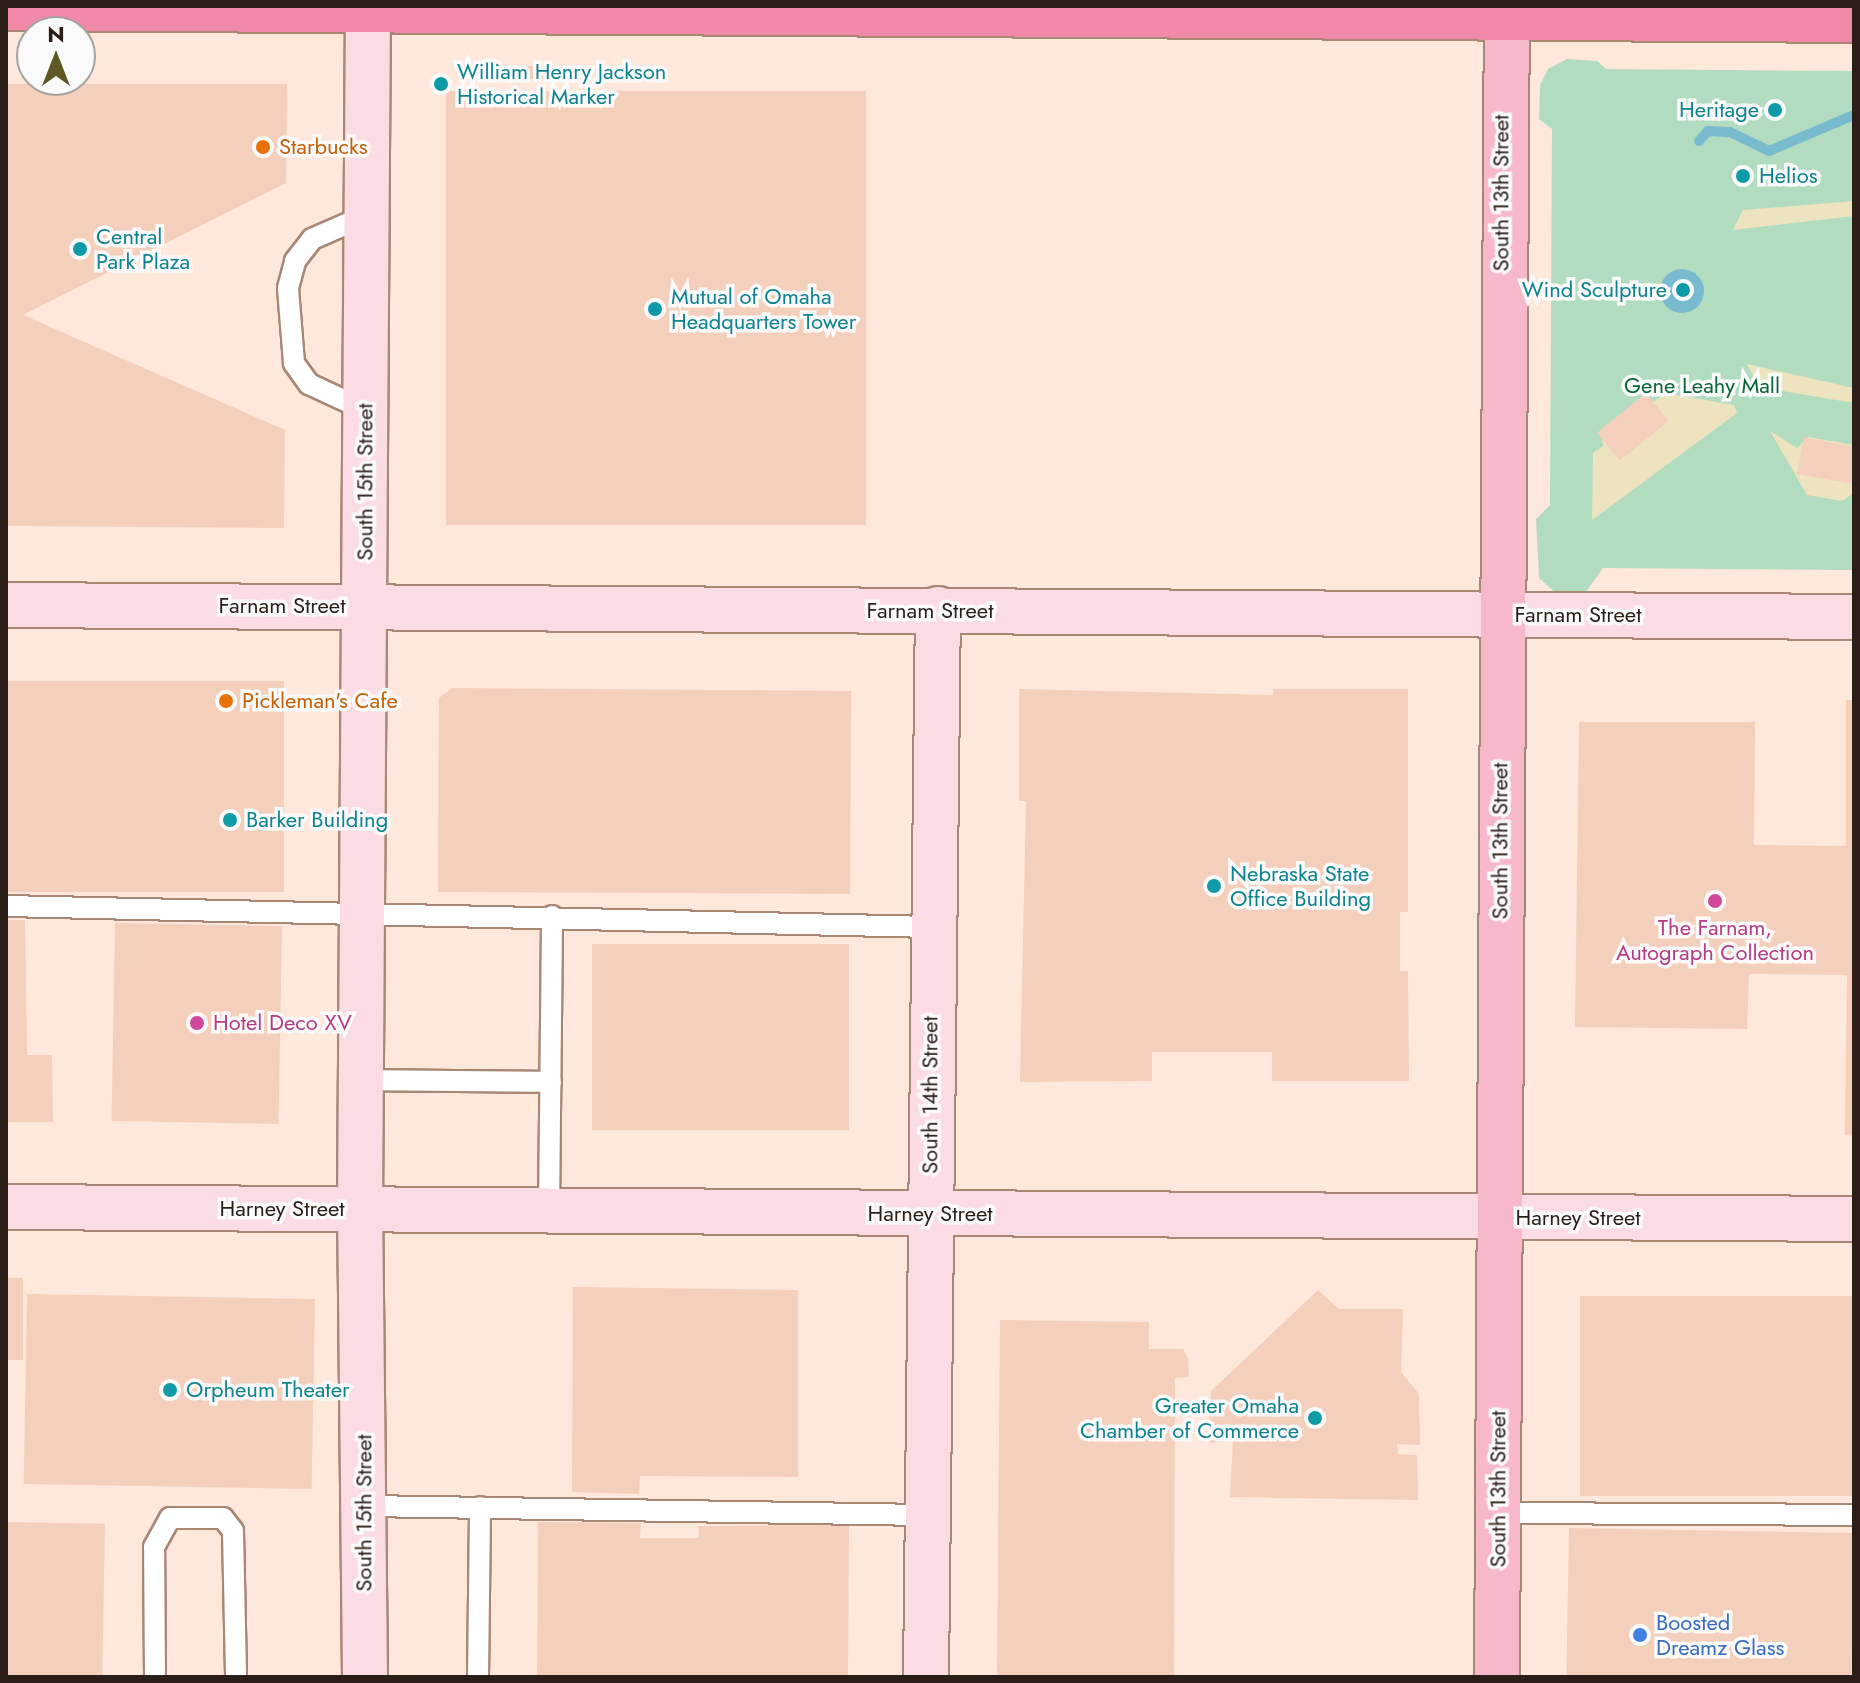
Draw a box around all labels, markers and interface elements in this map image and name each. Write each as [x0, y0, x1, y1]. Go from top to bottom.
north arrow [16, 16, 96, 96]
text: N [47, 18, 65, 50]
place label: William Henry Jackson Historical Marker [457, 58, 666, 110]
marker: William Henry Jackson Historical Marker [432, 75, 450, 93]
place label: Heritage [1679, 97, 1759, 123]
marker: Heritage [1766, 101, 1784, 119]
street label: South 13th Street [1488, 115, 1514, 271]
place label: Starbucks [279, 134, 368, 160]
marker: Starbucks [254, 138, 272, 156]
place label: Helios [1759, 163, 1818, 189]
marker: Helios [1734, 167, 1752, 185]
place label: Central Park Plaza [96, 223, 190, 274]
marker: Central Park Plaza [71, 240, 89, 258]
place label: Wind Sculpture [1522, 277, 1667, 303]
marker: Wind Sculpture [1674, 281, 1692, 299]
place label: Mutual of Omaha Headquarters Tower [671, 283, 856, 334]
marker: Mutual of Omaha Headquarters Tower [646, 300, 664, 318]
park label: Gene Leahy Mall [1624, 373, 1780, 399]
street label: South 15th Street [352, 403, 378, 561]
street label: Farnam Street [219, 593, 345, 619]
street label: Farnam Street [867, 598, 993, 624]
street label: Farnam Street [1515, 602, 1641, 628]
place label: Pickleman's Cafe [242, 688, 398, 714]
marker: Pickleman's Cafe [217, 692, 235, 710]
street label: South 13th Street [1487, 763, 1513, 919]
place label: Barker Building [246, 807, 388, 833]
marker: Barker Building [221, 811, 239, 829]
place label: Nebraska State Office Building [1230, 860, 1371, 912]
marker: Nebraska State Office Building [1205, 877, 1223, 895]
marker: The Farnam, Autograph Collection [1706, 892, 1724, 910]
place label: The Farnam, Autograph Collection [1616, 914, 1814, 966]
place label: Hotel Deco XV [213, 1010, 352, 1036]
marker: Hotel Deco XV [188, 1014, 206, 1032]
street label: South 14th Street [917, 1016, 943, 1174]
street label: Harney Street [219, 1196, 345, 1222]
street label: Harney Street [867, 1201, 993, 1227]
street label: Harney Street [1515, 1205, 1641, 1231]
place label: Orpheum Theater [186, 1377, 350, 1403]
marker: Orpheum Theater [161, 1381, 179, 1399]
place label: Greater Omaha Chamber of Commerce [1080, 1392, 1299, 1444]
marker: Greater Omaha Chamber of Commerce [1306, 1409, 1324, 1427]
street label: South 13th Street [1485, 1411, 1511, 1567]
street label: South 15th Street [351, 1434, 377, 1592]
place label: Boosted Dreamz Glass [1656, 1609, 1784, 1660]
marker: Boosted Dreamz Glass [1631, 1626, 1649, 1644]

